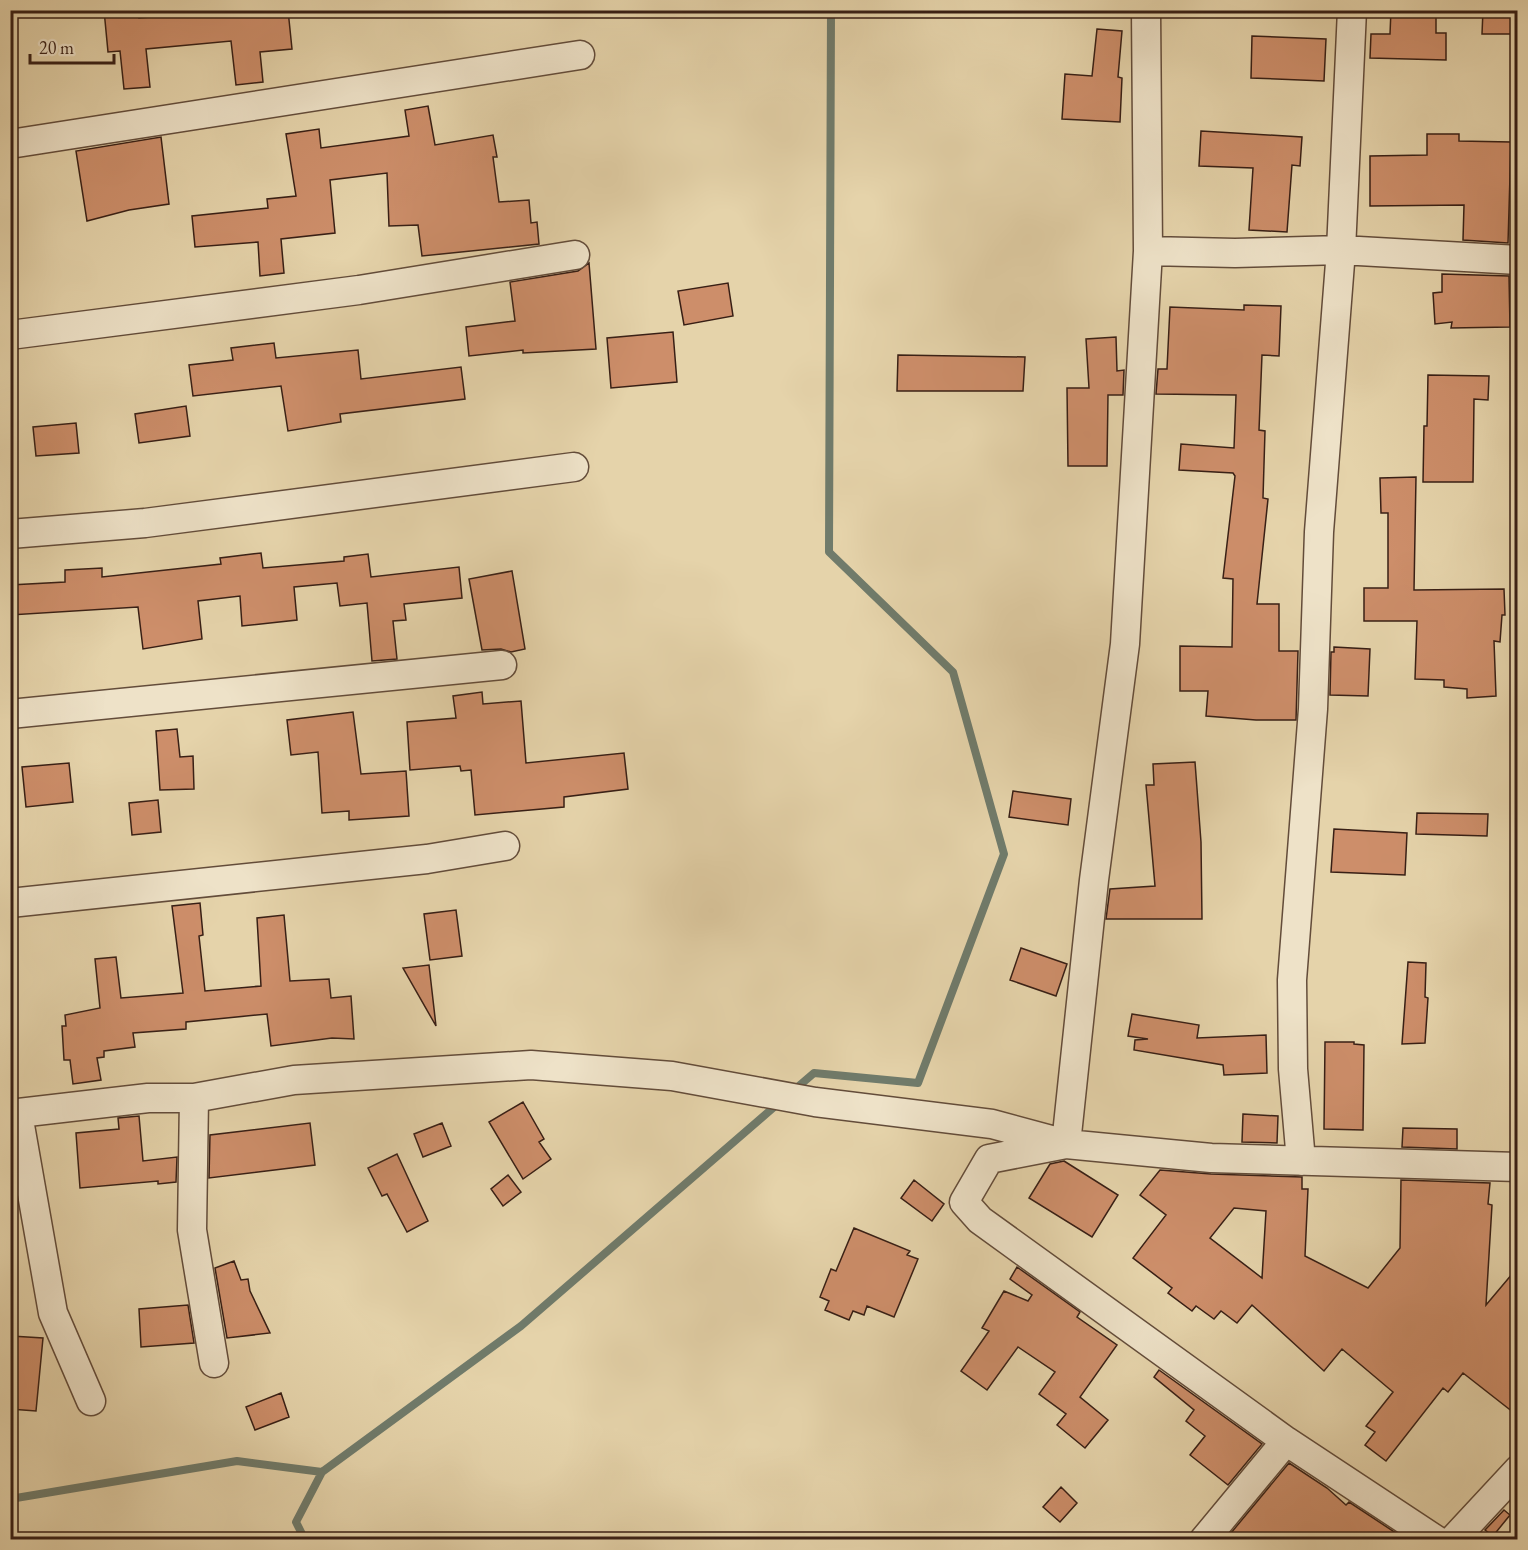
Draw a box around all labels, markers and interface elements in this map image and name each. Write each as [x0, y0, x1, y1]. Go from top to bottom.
scale bar [30, 27, 114, 65]
text: 20 m [39, 36, 74, 59]

